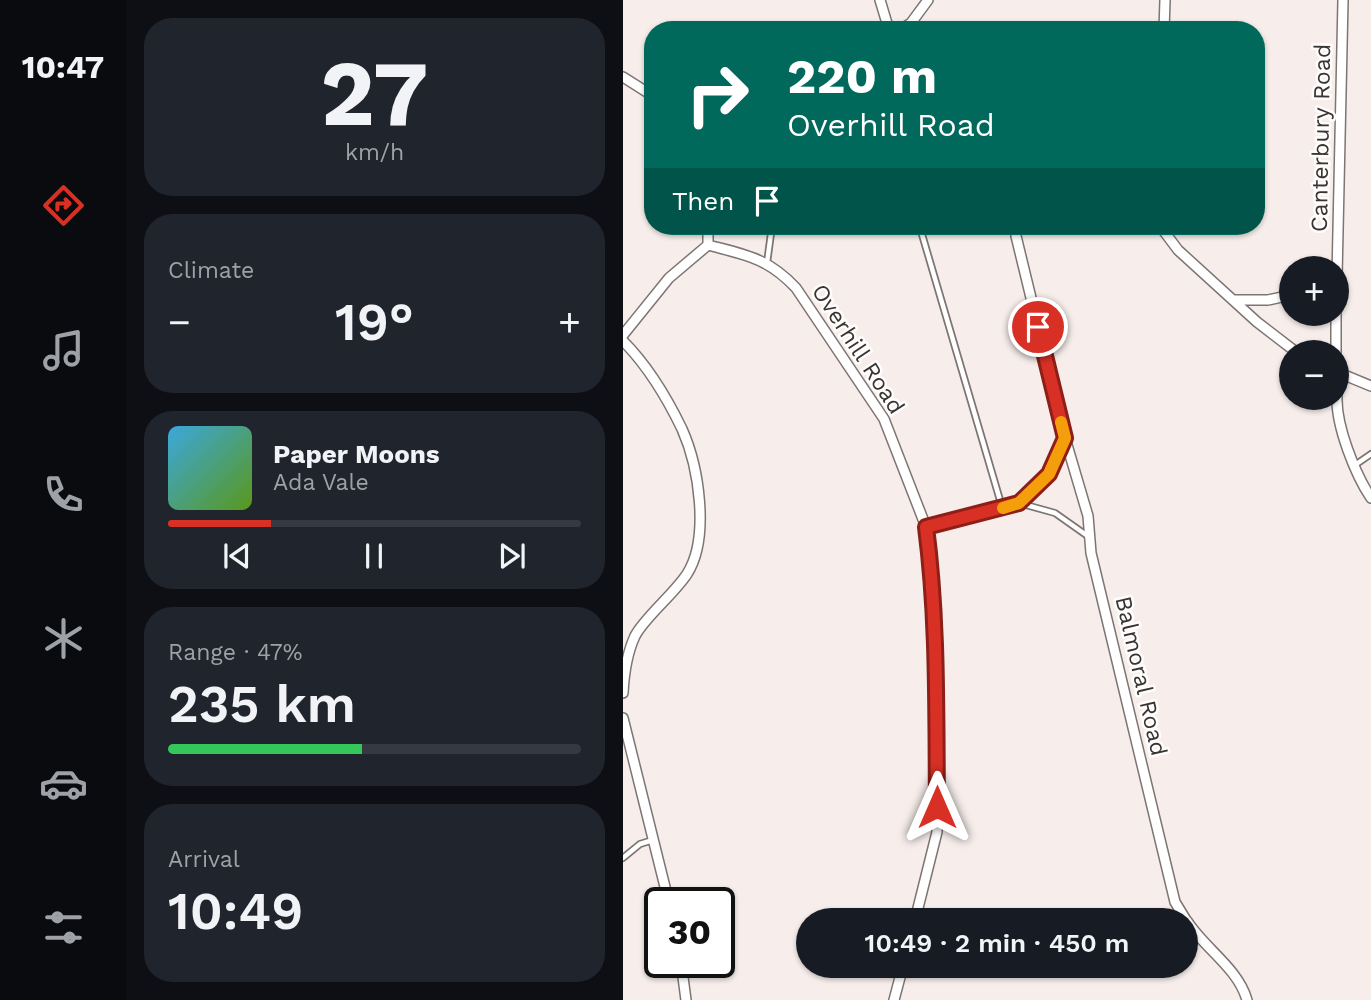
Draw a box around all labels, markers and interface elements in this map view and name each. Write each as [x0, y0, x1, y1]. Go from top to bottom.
text: 27 [321, 40, 428, 147]
street label: Canterbury Road [1306, 44, 1336, 232]
text: 220 m [787, 47, 937, 105]
text: 10:47 [22, 48, 104, 86]
icon: right [672, 49, 763, 140]
text: Overhill Road [787, 106, 995, 144]
text: km/h [345, 139, 404, 166]
icon: directions [39, 181, 88, 230]
icon: arrive [748, 182, 786, 220]
text: Then [672, 186, 734, 216]
map controls [1279, 256, 1349, 410]
button: + [1279, 256, 1349, 326]
text: Climate [168, 257, 254, 284]
street label: Overhill Road [806, 279, 910, 419]
text: 19° [335, 292, 414, 353]
pin [1008, 297, 1068, 357]
text: − [168, 300, 191, 344]
text: + [558, 300, 581, 344]
icon: arrive [1019, 308, 1057, 346]
icon: music [39, 326, 88, 375]
button: − [1279, 340, 1349, 410]
text: Paper Moons [273, 439, 440, 469]
text: Ada Vale [273, 469, 369, 496]
icon: phone [39, 470, 88, 519]
icon: previous [218, 537, 256, 575]
icon: pause [355, 537, 393, 575]
icon: next [493, 537, 531, 575]
street label: Balmoral Road [1110, 594, 1172, 758]
icon: climate [39, 614, 88, 663]
text: Range · 47% [168, 639, 302, 666]
text: 235 km [168, 674, 356, 735]
icon: car [39, 759, 88, 808]
position arrow [900, 770, 974, 844]
text: Arrival [168, 846, 240, 873]
text: 10:49 [168, 881, 303, 942]
speed limit sign: 30 [644, 887, 735, 978]
icon: filters [39, 903, 88, 952]
text: 10:49 · 2 min · 450 m [865, 928, 1129, 958]

